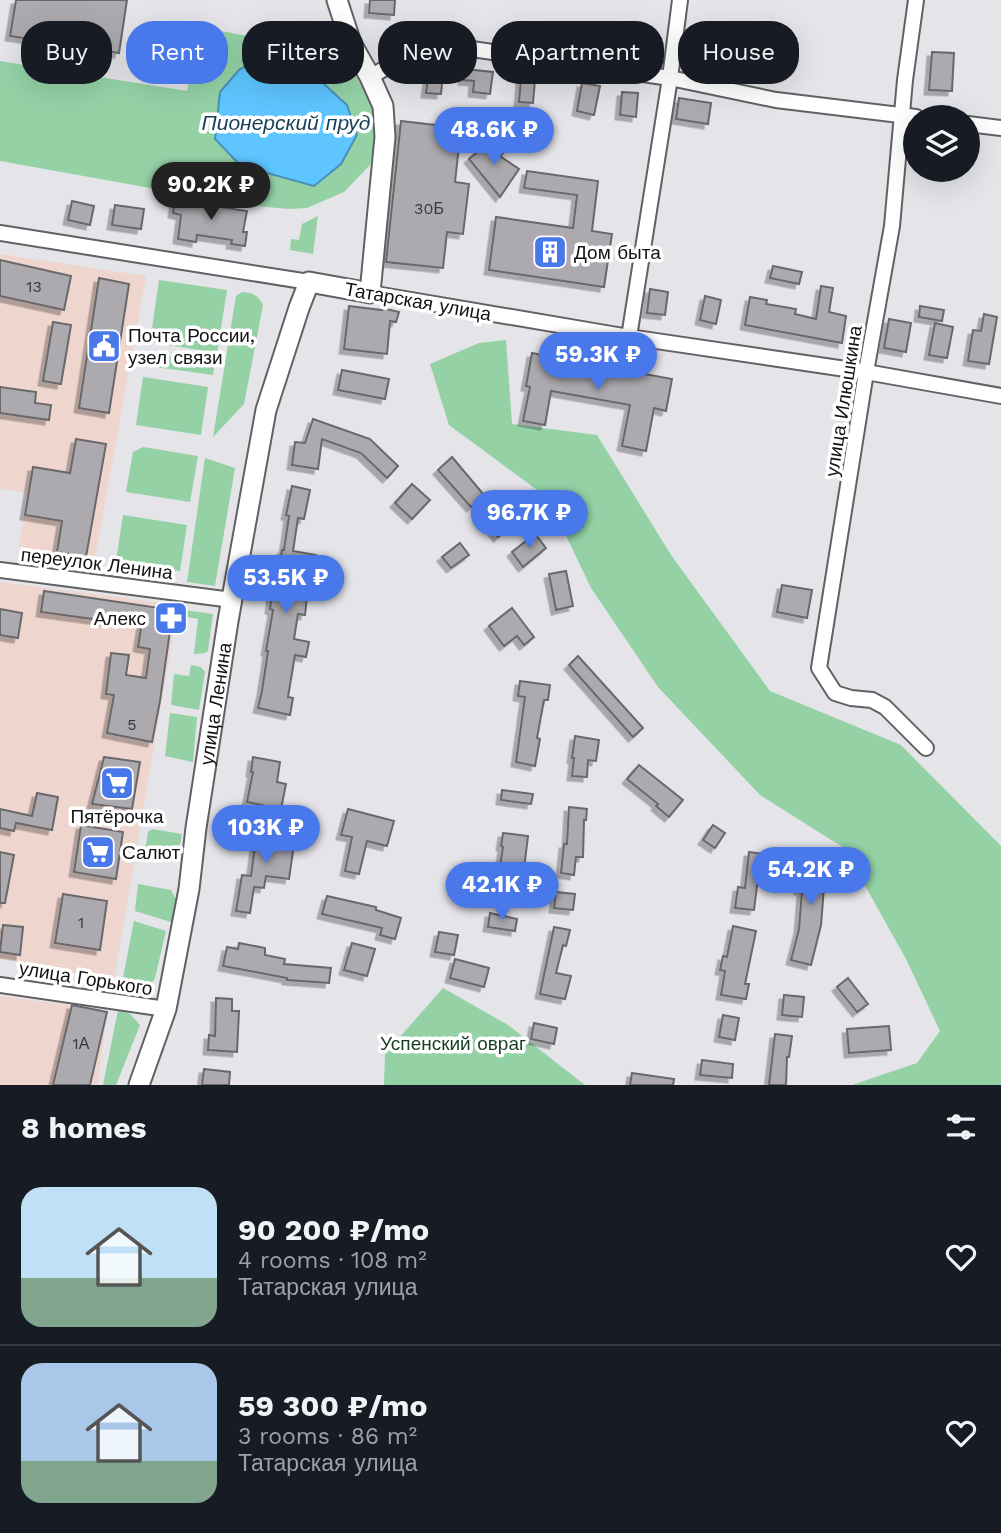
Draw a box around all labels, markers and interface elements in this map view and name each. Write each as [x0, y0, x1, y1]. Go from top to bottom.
chip: Buy [21, 21, 112, 84]
chip: Rent [126, 21, 228, 84]
chip: Filters [242, 21, 364, 84]
chip: New [378, 21, 477, 84]
chip: Apartment [491, 21, 664, 84]
chip: House [678, 21, 799, 84]
map controls [903, 105, 980, 182]
button: layers [903, 105, 980, 182]
pin: 48.6K ₽ [429, 108, 559, 167]
water label: Пионерский пруд [202, 110, 370, 135]
text: 48.6K ₽ [450, 116, 538, 143]
pin: 90.2K ₽ [146, 162, 276, 222]
text: 90.2K ₽ [167, 171, 255, 198]
house number: 30Б [414, 199, 444, 218]
building icon: Дом быта [531, 233, 569, 271]
place label: Дом быта [574, 241, 661, 264]
house number: 13 [26, 277, 42, 296]
street label: Татарская улица [343, 277, 493, 326]
street label: улица Илюшкина [820, 323, 867, 478]
place label: Почта России, узел связи [128, 324, 255, 369]
public building icon: Почта России, узел связи [85, 327, 123, 365]
pin: 59.3K ₽ [533, 332, 663, 392]
text: 59.3K ₽ [555, 341, 641, 368]
pin: 96.7K ₽ [464, 490, 594, 550]
text: 96.7K ₽ [487, 499, 571, 526]
street label: переулок Ленина [20, 543, 175, 584]
pin: 53.5K ₽ [221, 556, 351, 615]
text: 53.5K ₽ [243, 564, 329, 591]
pharmacy icon: Алекс [152, 599, 190, 637]
place label: Алекс [94, 607, 146, 630]
street label: улица Ленина [195, 640, 237, 767]
house number: 5 [127, 715, 137, 734]
supermarket icon: Пятёрочка [98, 764, 136, 802]
place label: Пятёрочка [70, 805, 164, 828]
pin: 103K ₽ [209, 806, 323, 865]
text: 103K ₽ [228, 814, 304, 841]
supermarket icon: Салют [79, 833, 117, 871]
place label: Салют [122, 841, 180, 864]
pin: 54.2K ₽ [746, 848, 876, 907]
text: 54.2K ₽ [768, 856, 854, 883]
pin: 42.1K ₽ [437, 862, 567, 922]
text: 42.1K ₽ [462, 871, 542, 898]
house number: 1 [78, 913, 84, 932]
street label: улица Горького [17, 957, 154, 1000]
park label: Успенский овраг [380, 1032, 526, 1055]
house number: 1А [73, 1034, 90, 1053]
icon: filters [942, 1108, 980, 1146]
text: 8 homes [21, 1110, 147, 1145]
text: 90 200 ₽/mo [238, 1212, 429, 1247]
icon: home [77, 1215, 161, 1299]
icon: heart [942, 1238, 980, 1276]
text: 4 rooms · 108 m² [238, 1247, 427, 1274]
text: Татарская улица [238, 1274, 418, 1301]
text: 59 300 ₽/mo [238, 1388, 427, 1423]
icon: home [77, 1391, 161, 1475]
icon: heart [942, 1414, 980, 1452]
text: 3 rooms · 86 m² [238, 1423, 417, 1450]
text: Татарская улица [238, 1450, 418, 1477]

